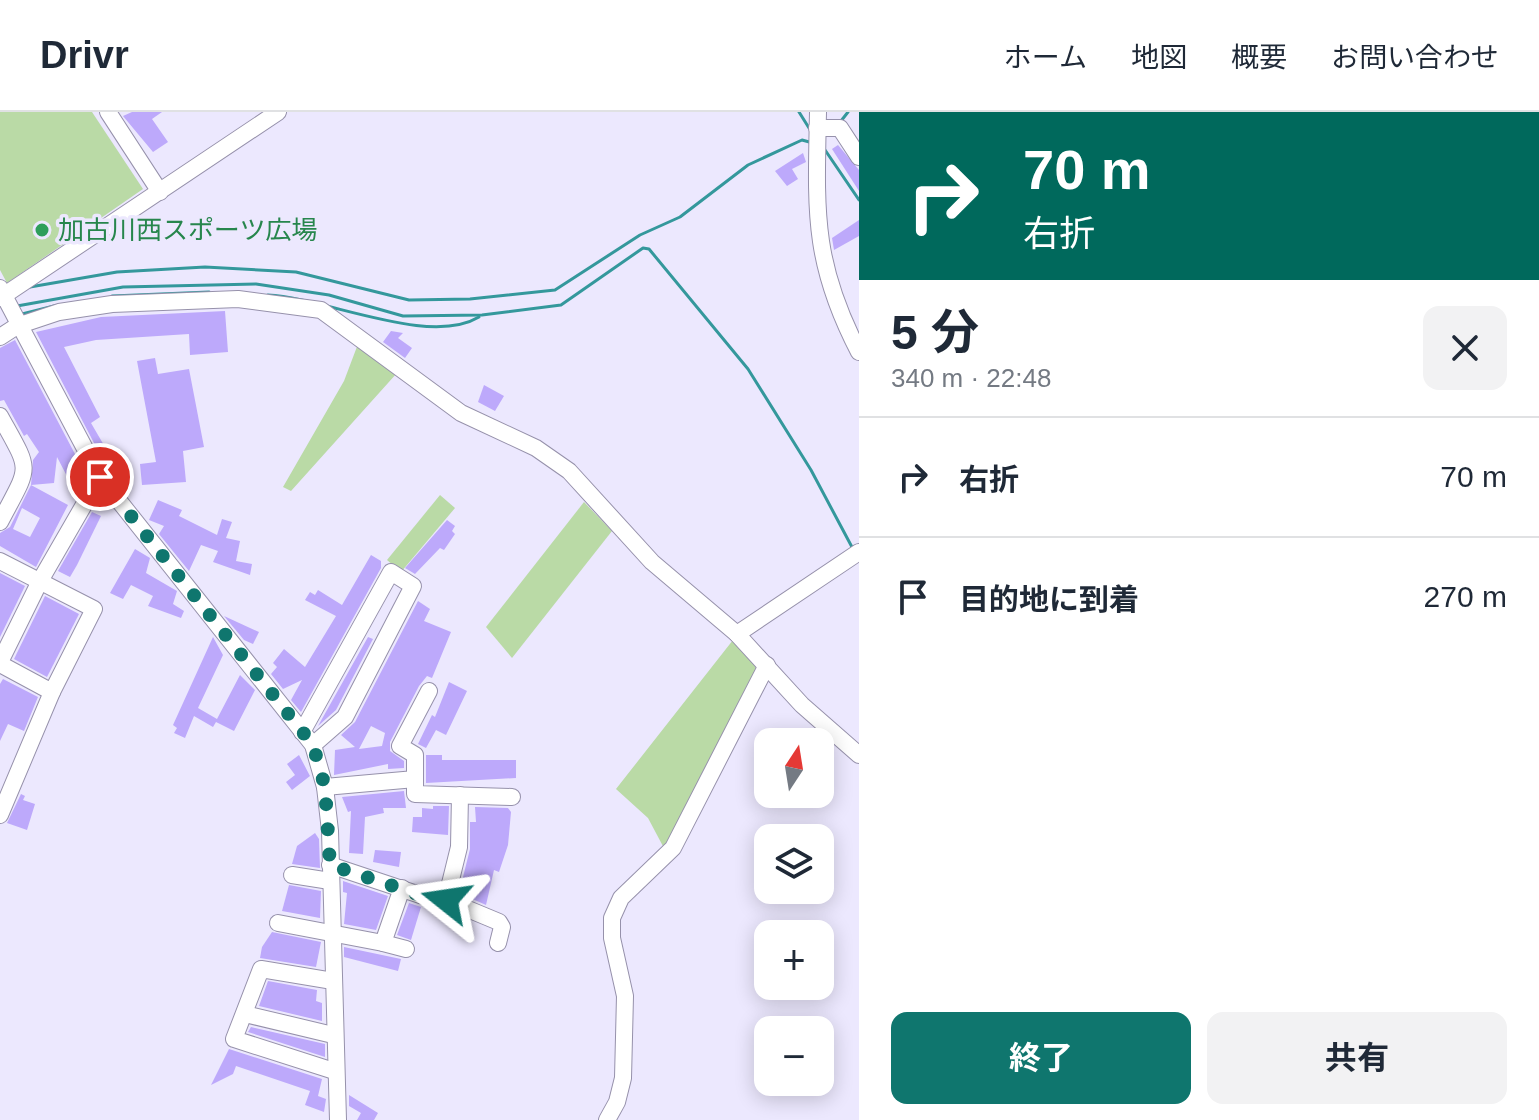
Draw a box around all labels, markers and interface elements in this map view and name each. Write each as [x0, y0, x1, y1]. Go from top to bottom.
text: Drivr [40, 34, 129, 76]
text: ホーム [1004, 42, 1087, 73]
text: 地図 [1131, 42, 1187, 73]
text: 概要 [1231, 42, 1287, 73]
text: お問い合わせ [1331, 42, 1499, 73]
text: 70 m [1023, 138, 1151, 201]
icon: right [891, 144, 995, 248]
text: 右折 [1023, 213, 1095, 254]
place label: 加古川西スポーツ広場 [58, 215, 317, 245]
marker: 加古川西スポーツ広場 [33, 221, 51, 239]
text: 5 分 [891, 306, 979, 359]
button: close [1423, 306, 1507, 390]
text: 340 m · 22:48 [891, 363, 1051, 393]
pin [66, 443, 134, 511]
icon: arrive [78, 455, 122, 499]
icon: right [891, 455, 935, 499]
text: 70 m [1440, 460, 1507, 493]
text: 右折 [959, 463, 1019, 496]
icon: arrive [891, 575, 935, 619]
text: 270 m [1424, 580, 1507, 613]
text: 目的地に到着 [959, 583, 1139, 616]
north arrow [754, 728, 834, 808]
map controls [754, 728, 834, 1096]
button: layers [754, 824, 834, 904]
position arrow [404, 858, 488, 942]
button: + [754, 920, 834, 1000]
button: 終了 [891, 1012, 1191, 1104]
button: 共有 [1207, 1012, 1507, 1104]
button: − [754, 1016, 834, 1096]

